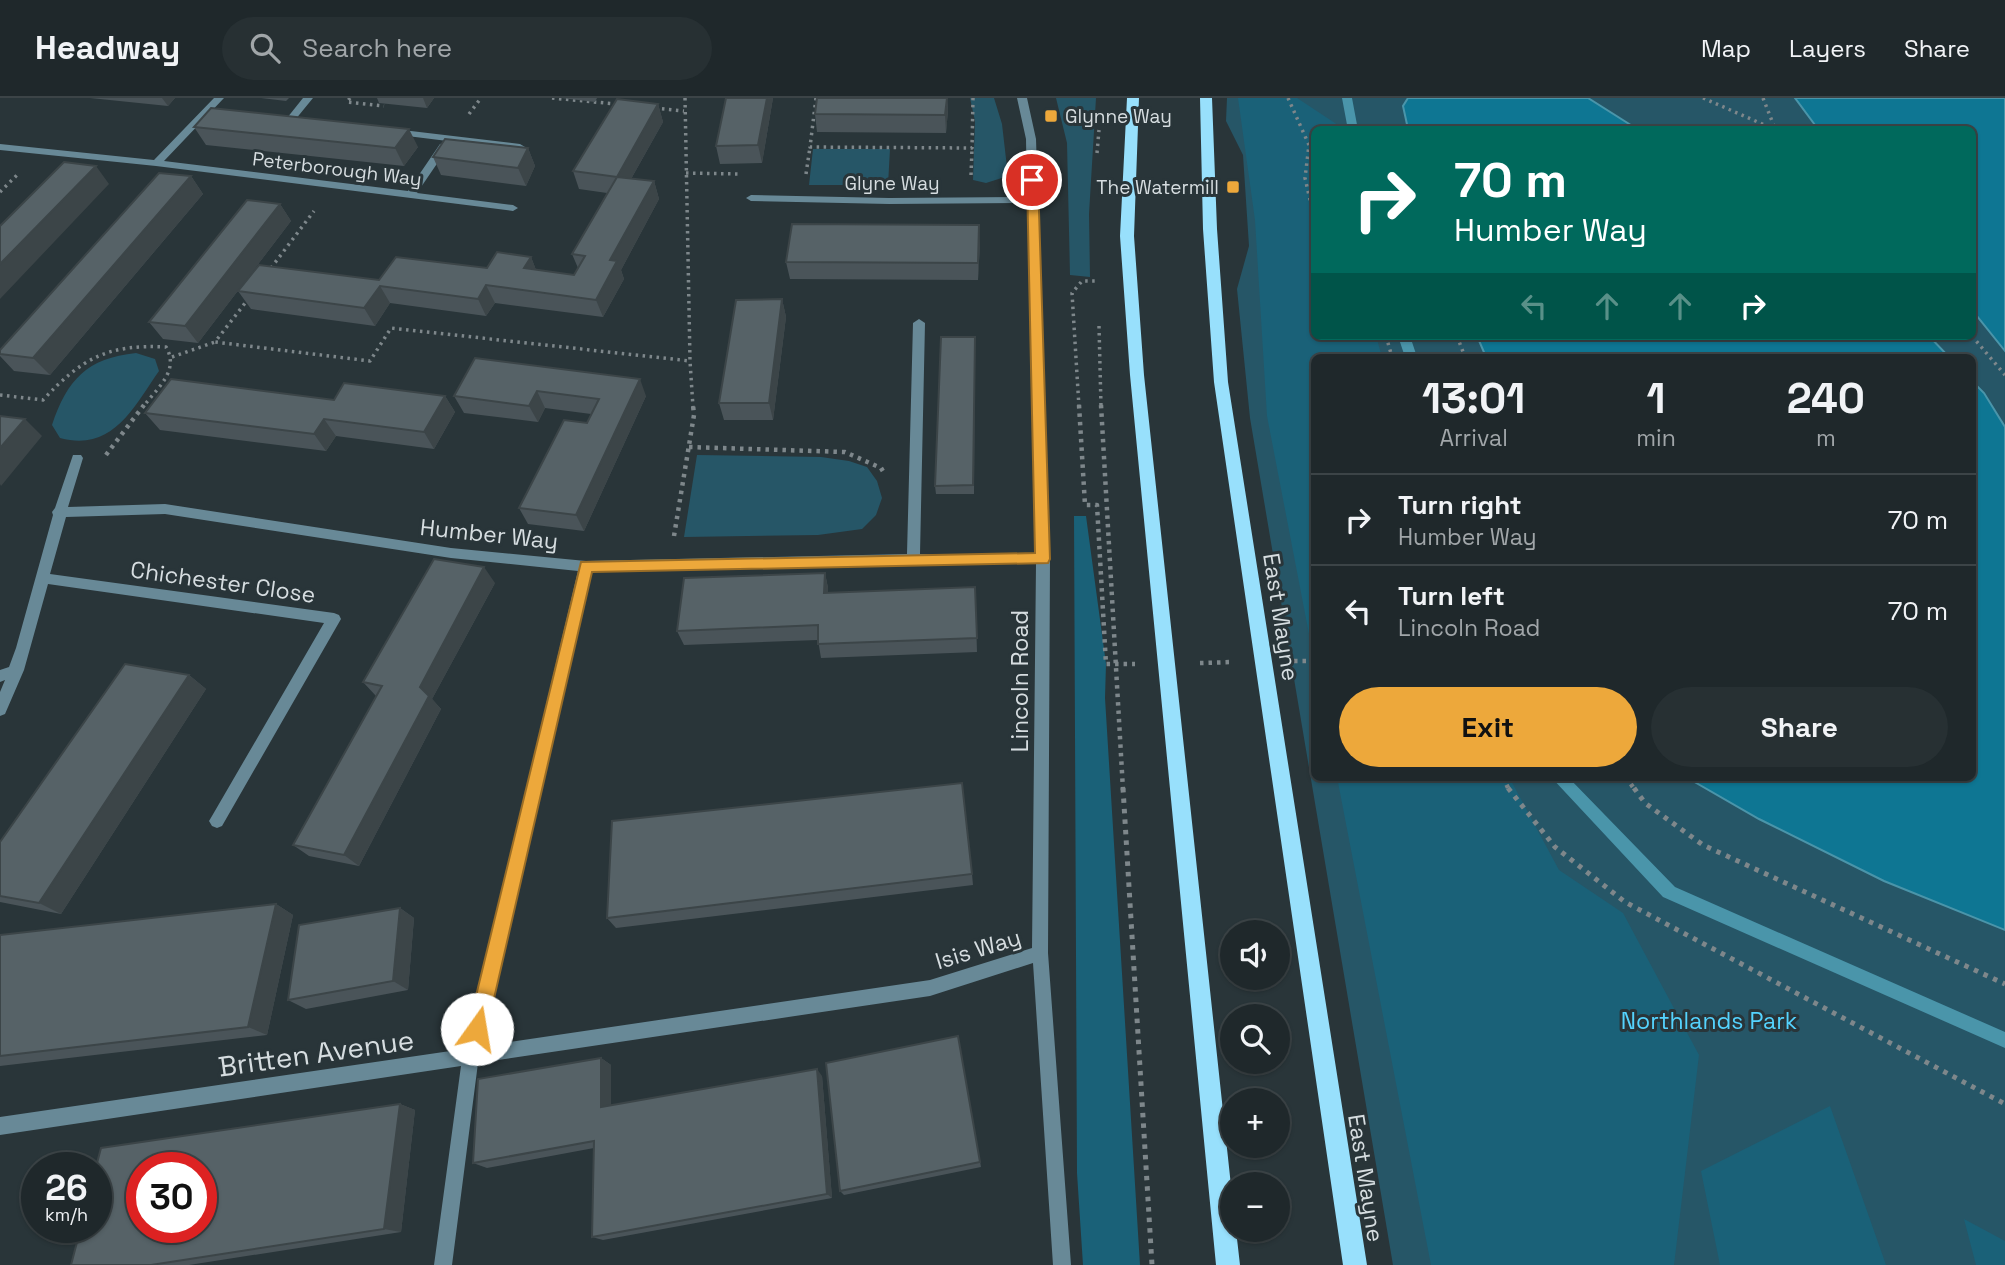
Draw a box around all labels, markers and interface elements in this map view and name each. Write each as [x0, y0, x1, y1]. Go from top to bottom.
search box [222, 17, 712, 80]
text: Headway [35, 27, 180, 69]
icon: search [246, 29, 284, 67]
text: Search here [302, 31, 452, 65]
text: Map [1701, 33, 1751, 64]
text: Layers [1789, 33, 1866, 64]
text: Share [1904, 33, 1970, 64]
place label: Glynne Way [1065, 104, 1172, 129]
marker: Glynne Way [1043, 108, 1059, 124]
street label: Peterborough Way [251, 146, 423, 192]
text: 70 m [1454, 149, 1567, 211]
pin [1002, 150, 1062, 210]
icon: right [1339, 154, 1430, 245]
icon: arrive [1013, 161, 1051, 199]
street label: Glyne Way [844, 171, 940, 196]
place label: The Watermill [1096, 175, 1219, 200]
marker: The Watermill [1225, 179, 1241, 195]
text: Humber Way [1454, 210, 1647, 250]
icon: left [1515, 287, 1553, 325]
icon: ahead [1588, 287, 1626, 325]
icon: ahead [1661, 287, 1699, 325]
icon: right [1734, 287, 1772, 325]
text: 13:01 [1422, 372, 1525, 425]
text: 1 [1647, 372, 1666, 425]
text: 240 [1787, 372, 1865, 425]
text: Arrival [1439, 423, 1508, 453]
text: min [1636, 423, 1676, 453]
text: m [1816, 423, 1836, 453]
text: Turn right [1398, 488, 1522, 522]
icon: right [1339, 501, 1377, 539]
text: 70 m [1888, 503, 1948, 537]
street label: Humber Way [418, 512, 560, 556]
text: Humber Way [1398, 522, 1537, 552]
street label: East Mayne [1256, 551, 1306, 683]
street label: Chichester Close [129, 554, 317, 610]
text: Turn left [1398, 579, 1505, 613]
icon: left [1339, 592, 1377, 630]
text: 70 m [1888, 594, 1948, 628]
street label: Lincoln Road [1005, 610, 1035, 752]
text: Lincoln Road [1398, 613, 1540, 643]
button: Exit [1339, 687, 1637, 767]
button: Share [1651, 687, 1948, 767]
map controls [1220, 920, 1290, 1242]
button: sound [1220, 920, 1290, 990]
street label: Isis Way [931, 922, 1025, 976]
position arrow [440, 992, 514, 1066]
button: search [1220, 1004, 1290, 1074]
park label: Northlands Park [1621, 1006, 1797, 1036]
street label: Britten Avenue [216, 1021, 416, 1085]
button: + [1220, 1088, 1290, 1158]
street label: East Mayne [1341, 1112, 1391, 1244]
speed limit sign: 30 [126, 1152, 217, 1243]
text: 26 [45, 1166, 88, 1210]
button: − [1220, 1172, 1290, 1242]
text: km/h [45, 1203, 88, 1226]

